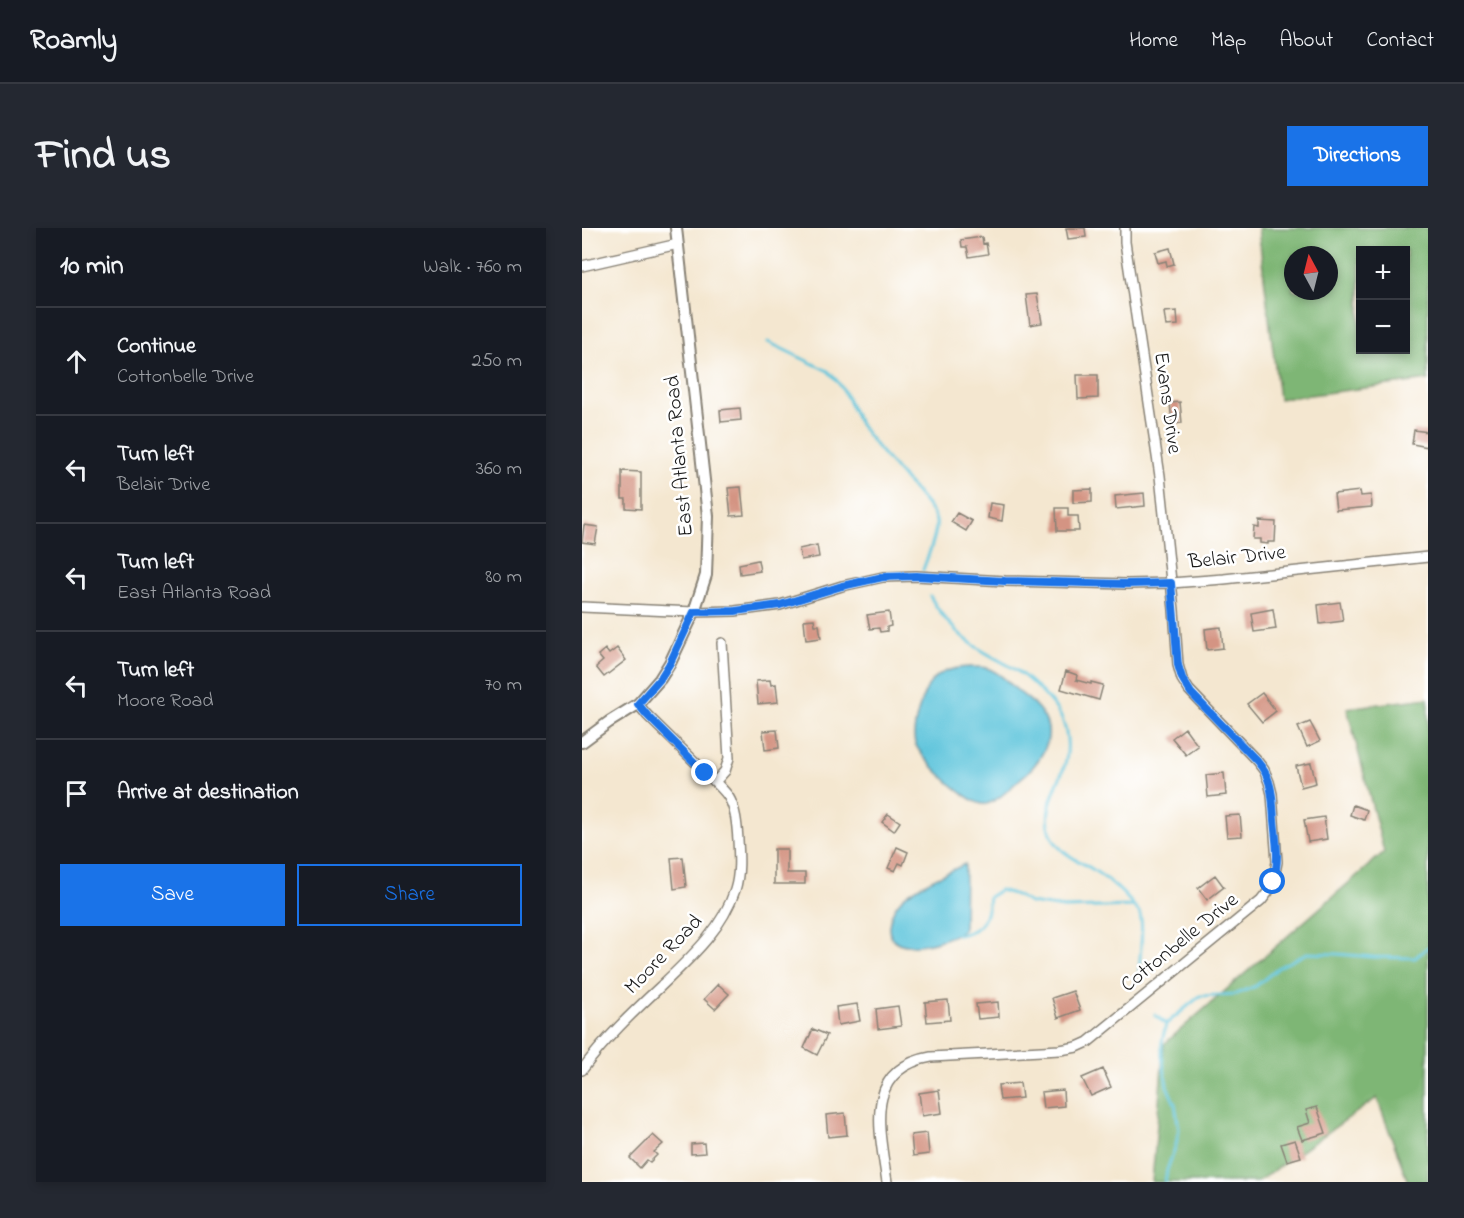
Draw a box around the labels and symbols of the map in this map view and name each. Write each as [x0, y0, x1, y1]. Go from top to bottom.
north arrow [1284, 246, 1338, 300]
street label: Evans Drive [1145, 350, 1189, 456]
street label: East Atlanta Road [658, 374, 702, 538]
street label: Belair Drive [1186, 538, 1288, 578]
route end [691, 759, 717, 785]
route start [1259, 868, 1285, 894]
street label: Cottonbelle Drive [1115, 886, 1246, 1000]
street label: Moore Road [618, 908, 710, 1002]

